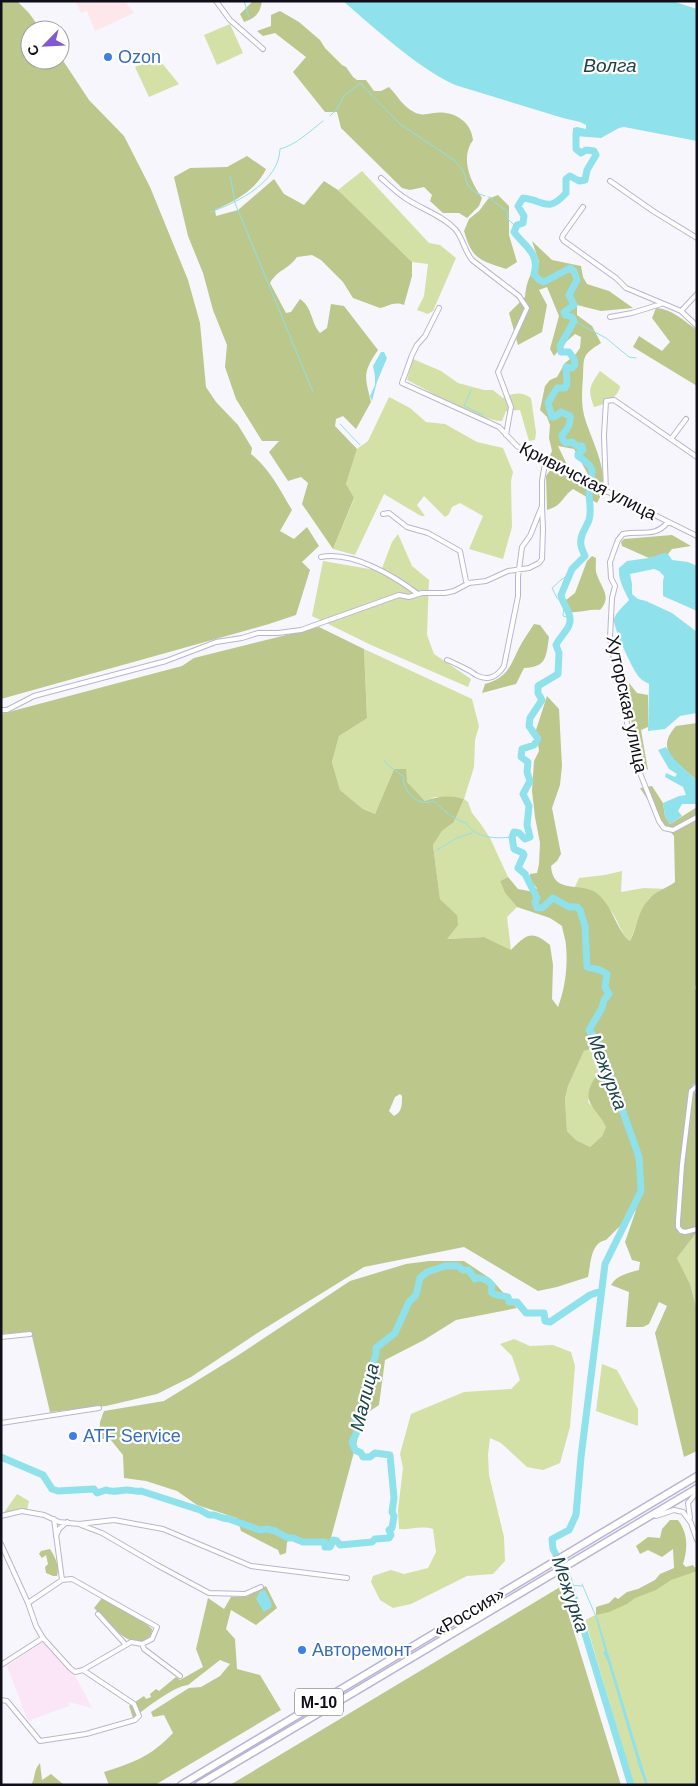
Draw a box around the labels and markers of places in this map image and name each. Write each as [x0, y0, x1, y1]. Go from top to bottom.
place label: Ozon [118, 47, 161, 67]
marker: Ozon [102, 51, 114, 63]
place label: ATF Service [83, 1426, 181, 1446]
marker: ATF Service [67, 1430, 79, 1442]
place label: Авторемонт [312, 1640, 412, 1660]
marker: Авторемонт [296, 1644, 308, 1656]

